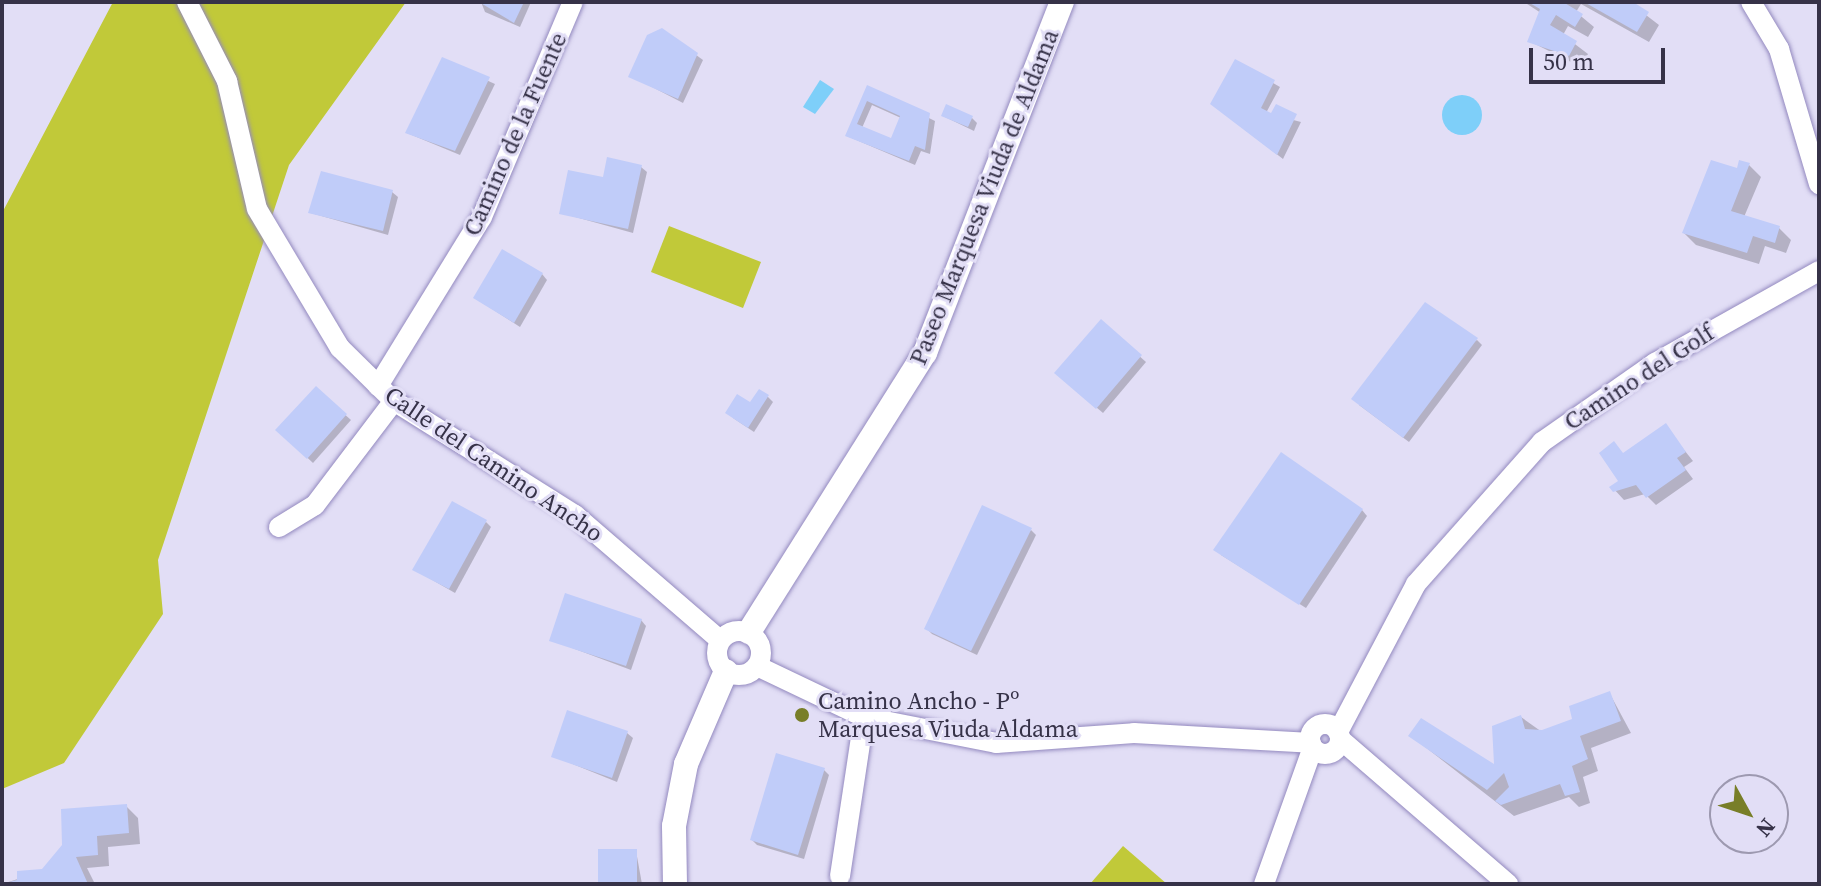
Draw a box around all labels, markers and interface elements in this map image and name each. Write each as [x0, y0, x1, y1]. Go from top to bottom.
street label: Paseo Marquesa Viuda de Aldama [903, 25, 1065, 369]
street label: Camino de la Fuente [457, 28, 573, 240]
scale bar [1533, 32, 1669, 82]
text: 50 m [1543, 45, 1594, 78]
street label: Camino del Golf [1559, 318, 1719, 436]
street label: Calle del Camino Ancho [380, 380, 608, 548]
place label: Camino Ancho - Pº Marquesa Viuda Aldama [818, 687, 1079, 743]
marker: Camino Ancho - Pº Marquesa Viuda Aldama [793, 706, 811, 724]
north arrow [1709, 774, 1789, 854]
text: N [1749, 812, 1782, 844]

